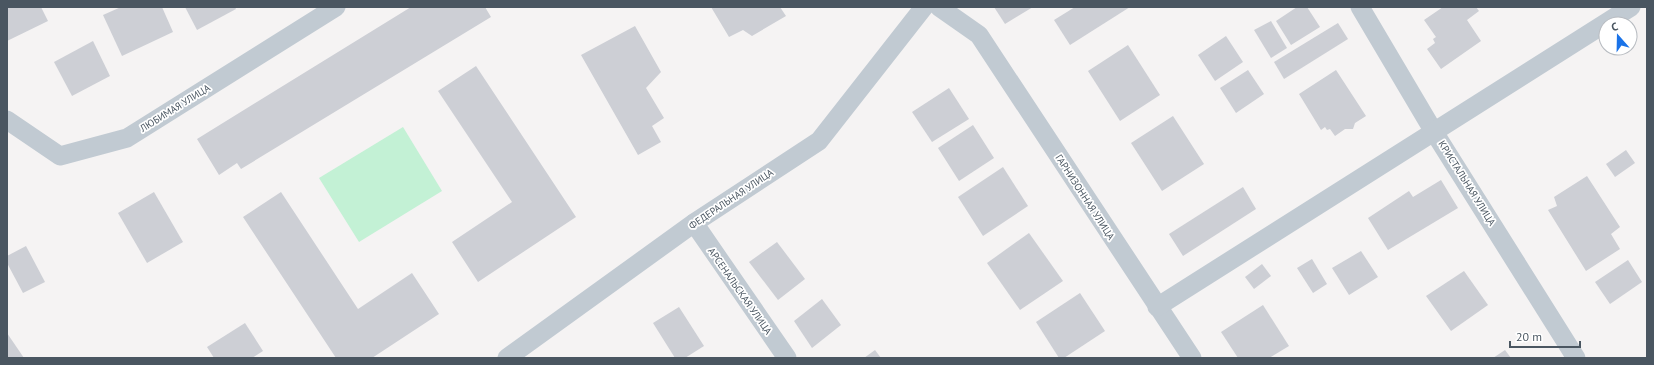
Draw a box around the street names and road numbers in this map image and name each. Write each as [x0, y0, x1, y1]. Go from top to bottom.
street label: ЛЮБИМАЯ УЛИЦА [137, 81, 213, 135]
street label: КРИСТАЛЬНАЯ УЛИЦА [1435, 138, 1499, 228]
street label: ГАРНИЗОННАЯ УЛИЦА [1052, 152, 1118, 242]
street label: ФЕДЕРАЛЬНАЯ УЛИЦА [686, 166, 776, 232]
street label: АРСЕНАЛЬСКАЯ УЛИЦА [705, 245, 775, 337]

